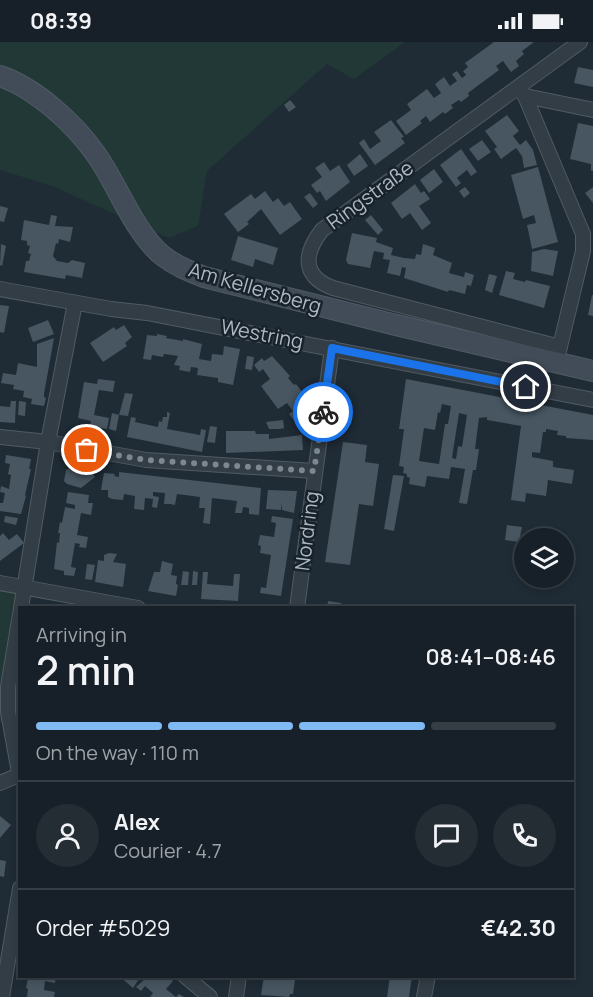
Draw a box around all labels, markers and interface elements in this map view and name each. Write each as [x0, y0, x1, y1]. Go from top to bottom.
text: 08:39 [30, 6, 92, 36]
street label: Ringstraße [321, 154, 419, 235]
street label: Am Kellersberg [186, 256, 325, 319]
street label: Westring [219, 312, 306, 355]
pin [500, 361, 551, 412]
icon: home [509, 370, 542, 403]
courier [293, 382, 353, 442]
icon: bike [307, 396, 340, 429]
pin [61, 424, 112, 475]
icon: bag [70, 433, 103, 466]
street label: Nordring [288, 490, 325, 572]
map controls [514, 528, 574, 588]
button: layers [514, 528, 574, 588]
text: Arriving in [36, 621, 127, 648]
text: 08:41–08:46 [426, 642, 556, 672]
text: 2 min [36, 643, 135, 697]
text: On the way · 110 m [36, 739, 199, 766]
button: person [36, 804, 99, 867]
button: chat [415, 804, 478, 867]
button: phone [493, 804, 556, 867]
text: Alex [114, 807, 160, 837]
text: Courier · 4.7 [114, 837, 222, 864]
text: Order #5029 [36, 913, 170, 943]
text: €42.30 [481, 913, 556, 943]

